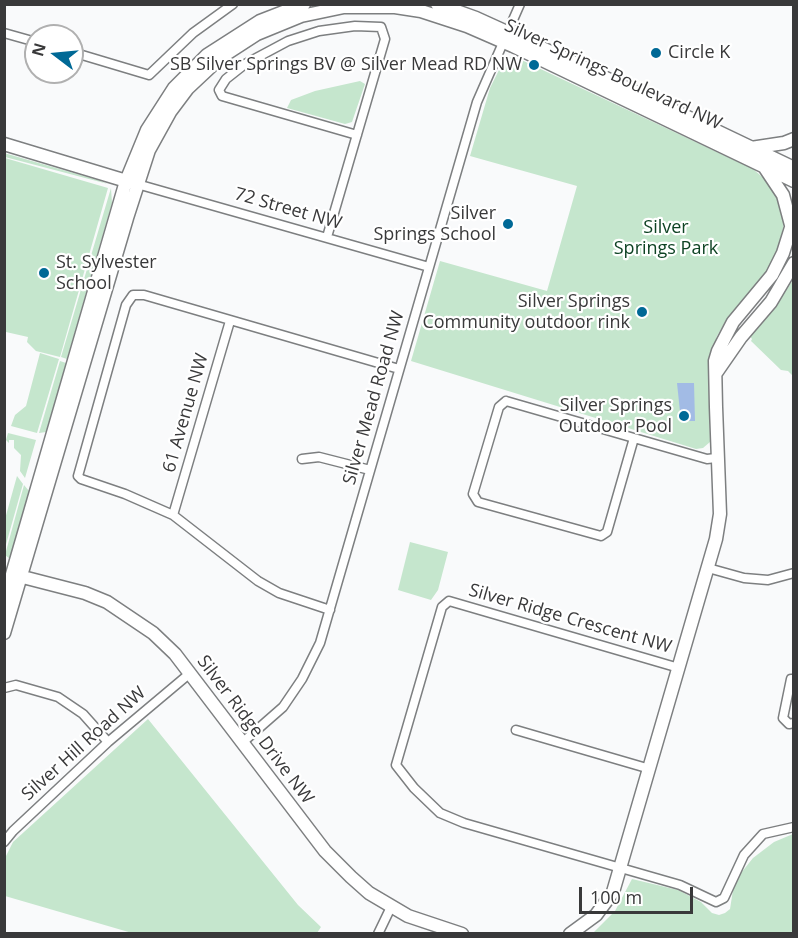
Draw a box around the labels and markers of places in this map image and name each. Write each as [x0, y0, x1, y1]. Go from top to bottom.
place label: Circle K [668, 42, 730, 64]
marker: Circle K [649, 46, 663, 60]
place label: SB Silver Springs BV @ Silver Mead RD NW [170, 54, 522, 76]
marker: SB Silver Springs BV @ Silver Mead RD NW [527, 58, 541, 72]
place label: Silver Springs School [373, 203, 496, 246]
marker: Silver Springs School [501, 217, 515, 231]
place label: St. Sylvester School [56, 252, 157, 294]
marker: St. Sylvester School [37, 266, 51, 280]
place label: Silver Springs Community outdoor rink [422, 291, 630, 334]
marker: Silver Springs Community outdoor rink [635, 305, 649, 319]
place label: Silver Springs Outdoor Pool [559, 395, 672, 438]
marker: Silver Springs Outdoor Pool [677, 409, 691, 423]

